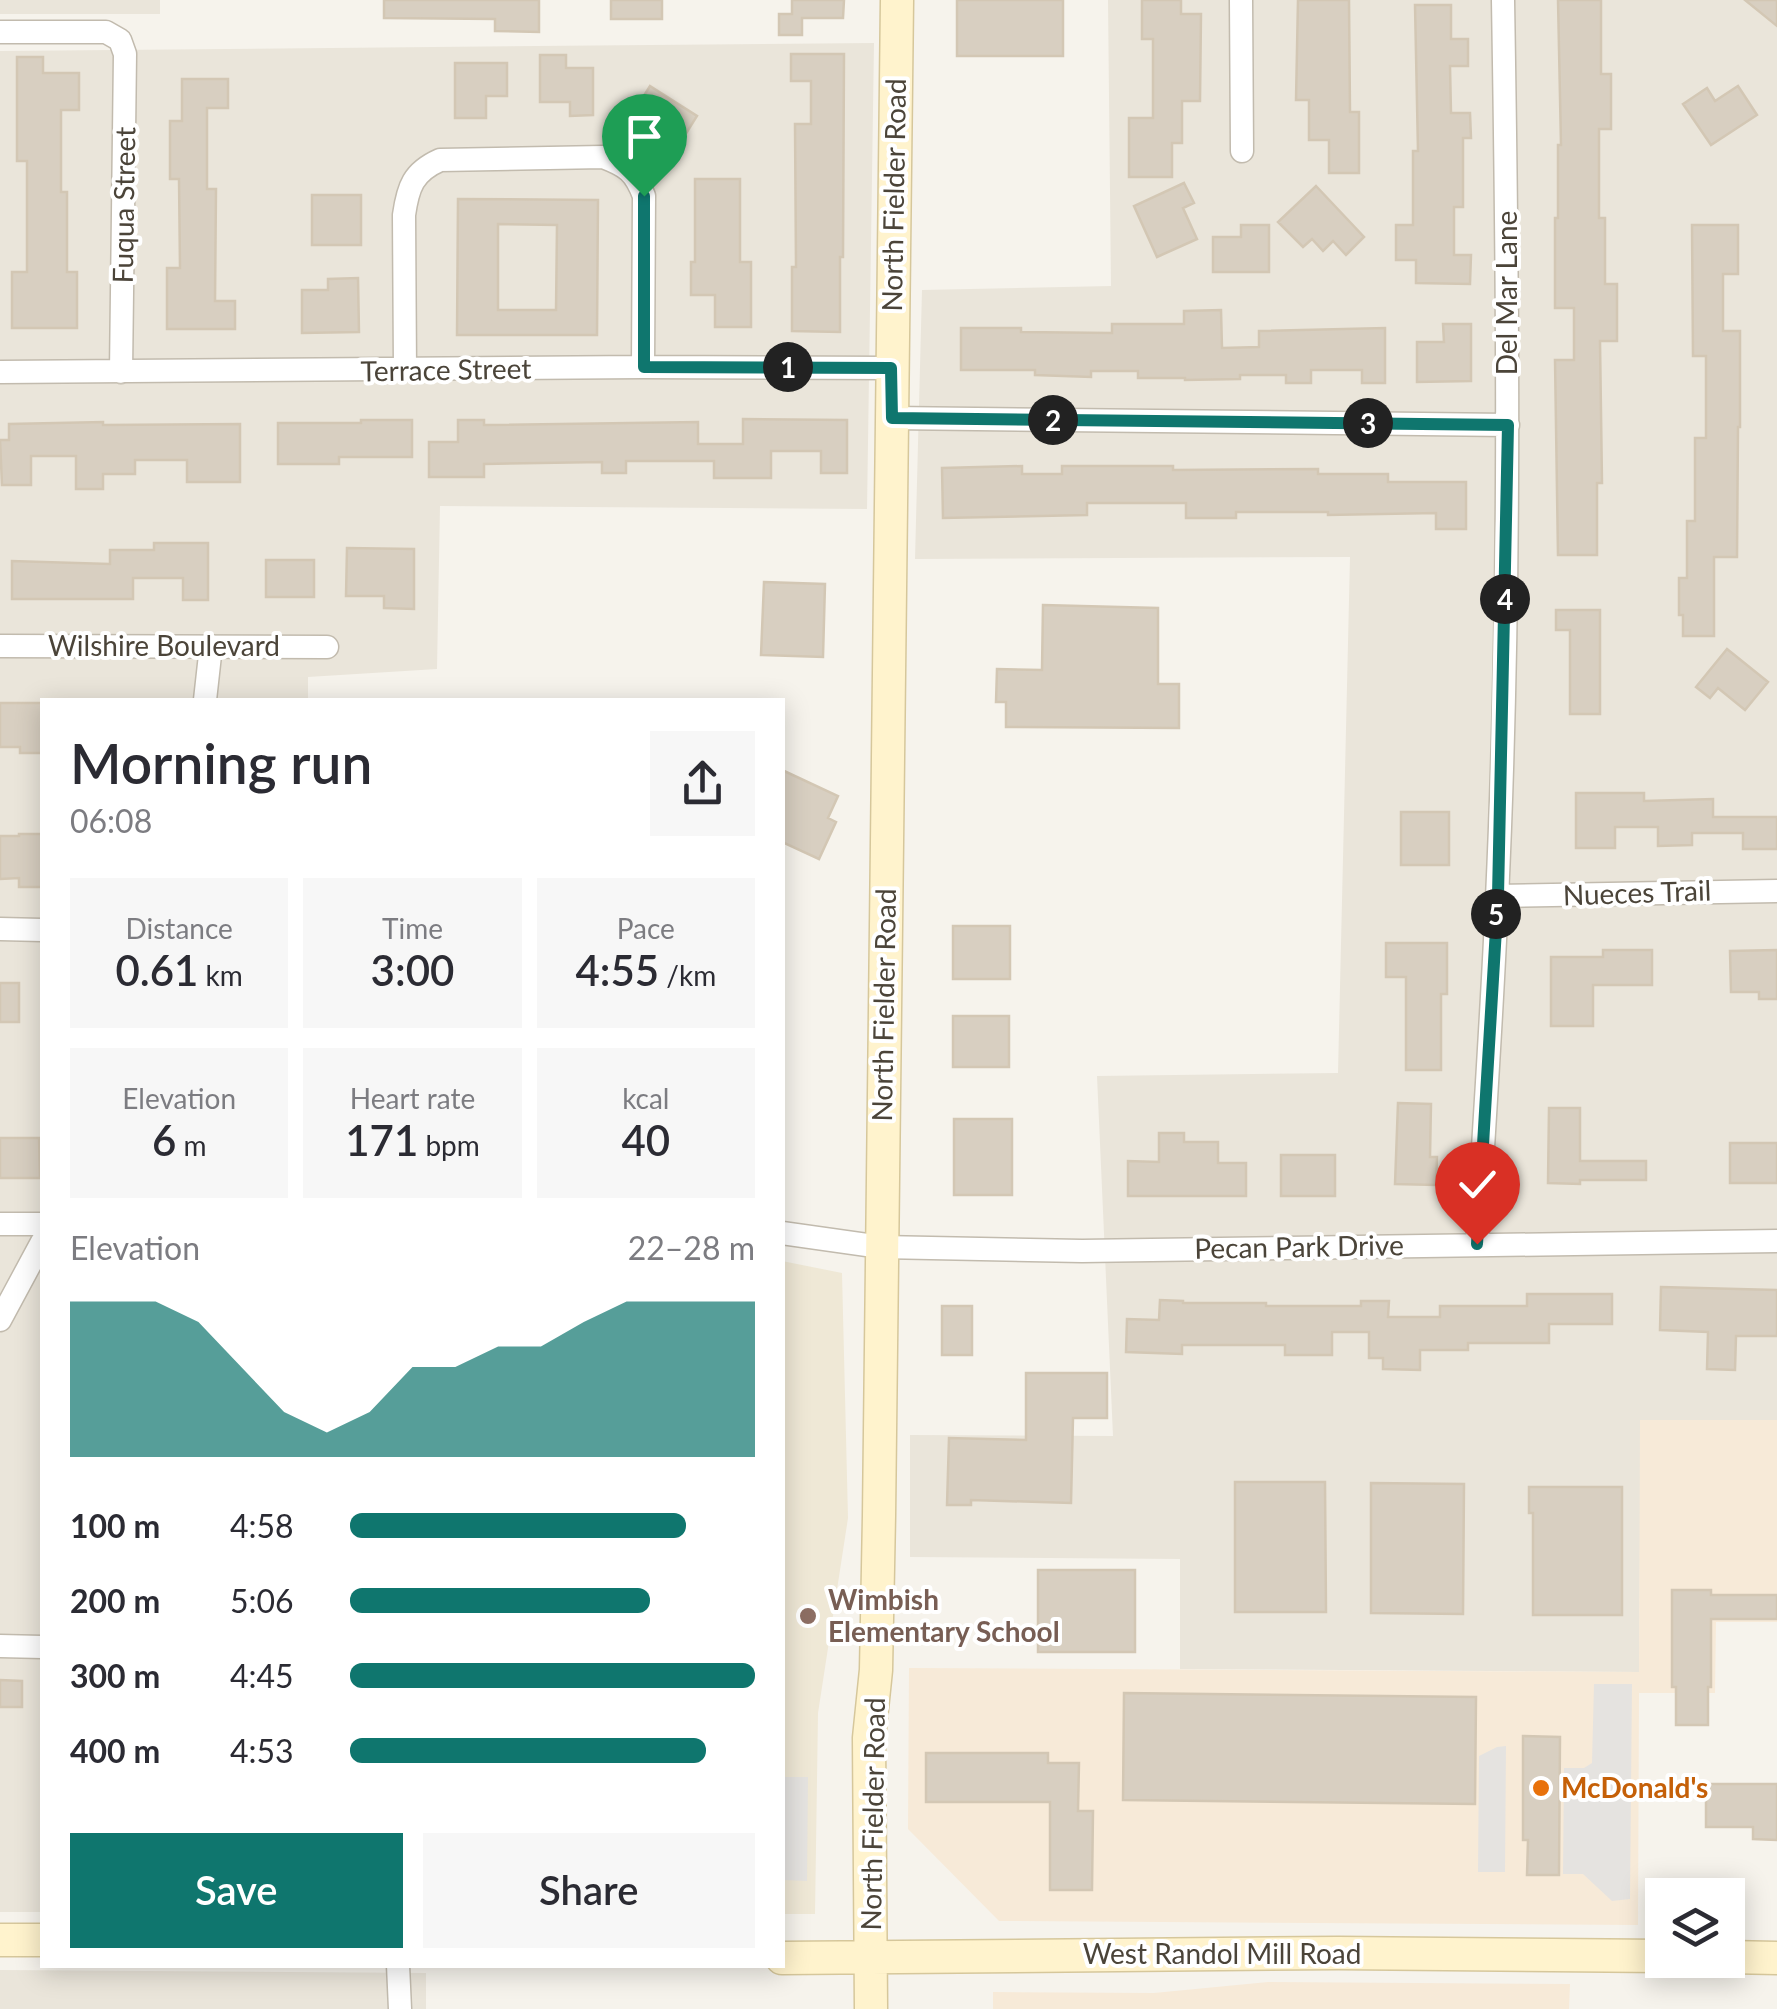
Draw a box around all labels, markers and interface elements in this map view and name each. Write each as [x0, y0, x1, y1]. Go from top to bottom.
street label: North Fielder Road [874, 78, 912, 312]
pin [602, 94, 687, 197]
icon: arrive [617, 109, 672, 164]
street label: Fuqua Street [105, 126, 141, 284]
street label: Del Mar Lane [1489, 211, 1523, 375]
pin: 1 [763, 342, 813, 392]
text: 1 [780, 350, 796, 384]
street label: Terrace Street [360, 351, 532, 387]
pin: 2 [1028, 395, 1078, 445]
pin: 3 [1343, 398, 1393, 448]
text: 2 [1045, 403, 1061, 437]
text: 3 [1360, 406, 1376, 440]
pin: 4 [1480, 574, 1530, 624]
text: 4 [1497, 582, 1513, 616]
street label: Wilshire Boulevard [48, 628, 280, 662]
text: Morning run [70, 730, 372, 796]
button: share [650, 731, 755, 836]
text: 06:08 [70, 801, 152, 840]
street label: Nueces Trail [1562, 872, 1712, 912]
street label: North Fielder Road [864, 888, 902, 1122]
pin: 5 [1471, 889, 1521, 939]
text: 5 [1488, 897, 1504, 931]
text: Distance [125, 911, 233, 945]
text: Time [382, 911, 443, 945]
text: Pace [617, 911, 675, 945]
text: 0.61 [115, 945, 198, 995]
text: 3:00 [371, 945, 454, 995]
text: 4:55 [575, 945, 659, 995]
text: km [198, 958, 243, 992]
text: /km [659, 958, 716, 992]
text: Elevation [122, 1081, 236, 1115]
text: Heart rate [350, 1081, 475, 1115]
text: kcal [622, 1081, 669, 1115]
text: 6 [152, 1115, 176, 1165]
text: 171 [345, 1115, 418, 1165]
text: 40 [621, 1115, 670, 1165]
text: m [176, 1128, 206, 1162]
text: bpm [418, 1128, 480, 1162]
pin [1435, 1142, 1520, 1245]
icon: check [1450, 1157, 1505, 1212]
street label: Pecan Park Drive [1194, 1227, 1404, 1265]
text: Elevation [70, 1228, 200, 1267]
text: 22–28 m [628, 1228, 755, 1267]
text: 100 m [70, 1506, 160, 1545]
text: 4:58 [230, 1506, 294, 1545]
text: 200 m [70, 1581, 160, 1620]
text: 5:06 [230, 1581, 294, 1620]
place label: Wimbish Elementary School [828, 1582, 1060, 1648]
marker: Wimbish Elementary School [797, 1605, 819, 1627]
text: 300 m [70, 1656, 160, 1695]
text: 4:45 [230, 1656, 294, 1695]
street label: North Fielder Road [853, 1697, 891, 1931]
text: 400 m [70, 1731, 160, 1770]
text: 4:53 [230, 1731, 294, 1770]
place label: McDonald's [1561, 1770, 1708, 1804]
marker: McDonald's [1530, 1777, 1552, 1799]
button: Save [70, 1833, 403, 1948]
button: Share [423, 1833, 755, 1948]
map controls [1645, 1878, 1745, 1978]
button: layers [1645, 1878, 1745, 1978]
street label: West Randol Mill Road [1083, 1936, 1361, 1970]

